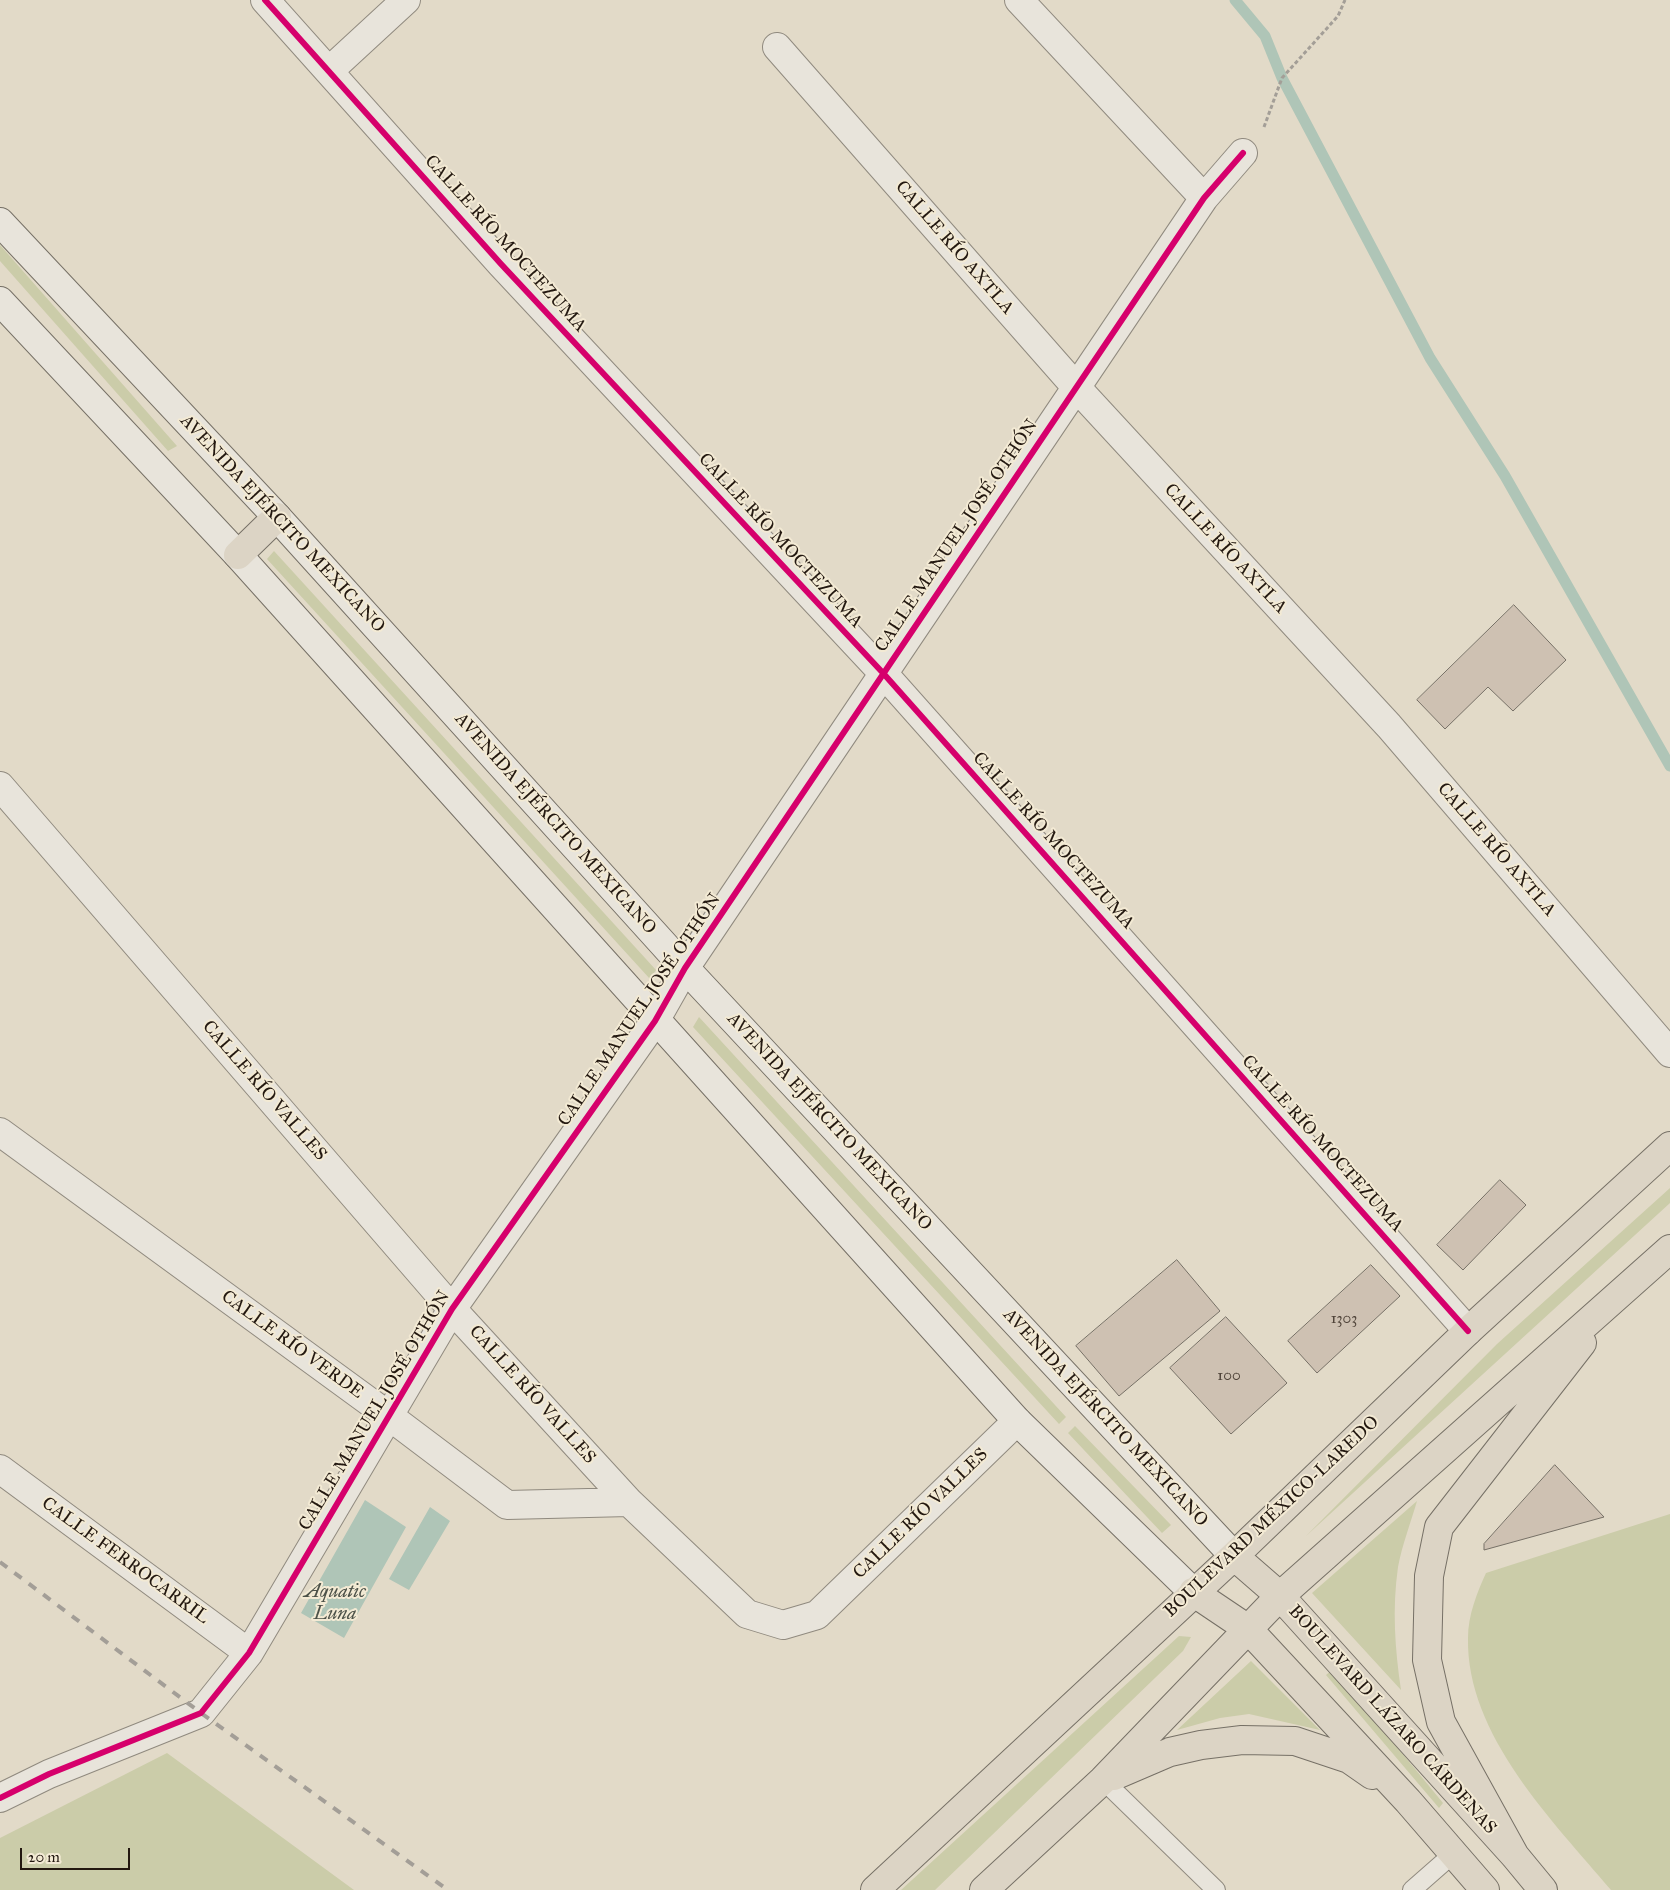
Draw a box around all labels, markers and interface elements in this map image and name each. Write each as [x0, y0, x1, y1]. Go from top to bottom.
street label: CALLE RÍO MOCTEZUMA [420, 151, 590, 337]
street label: CALLE RÍO AXTLA [890, 177, 1018, 319]
street label: AVENIDA EJÉRCITO MEXICANO [175, 410, 389, 638]
street label: CALLE MANUEL JOSÉ OTHÓN [871, 416, 1043, 656]
street label: CALLE RÍO MOCTEZUMA [693, 449, 867, 633]
street label: CALLE RÍO AXTLA [1159, 480, 1291, 618]
street label: AVENIDA EJÉRCITO MEXICANO [450, 709, 660, 939]
street label: CALLE RÍO MOCTEZUMA [968, 748, 1138, 934]
street label: CALLE RÍO AXTLA [1432, 779, 1560, 921]
street label: CALLE MANUEL JOSÉ OTHÓN [554, 890, 726, 1130]
street label: AVENIDA EJÉRCITO MEXICANO [722, 1008, 936, 1236]
street label: CALLE RÍO VALLES [197, 1016, 331, 1166]
street label: CALLE RÍO MOCTEZUMA [1237, 1051, 1407, 1237]
street label: CALLE RÍO VERDE [217, 1286, 367, 1404]
street label: CALLE MANUEL JOSÉ OTHÓN [295, 1287, 455, 1535]
street label: AVENIDA EJÉRCITO MEXICANO [998, 1304, 1212, 1532]
house number: 1303 [1331, 1310, 1357, 1328]
street label: CALLE RÍO VALLES [464, 1321, 600, 1469]
house number: 100 [1217, 1367, 1241, 1385]
street label: BOULEVARD MÉXICO-LAREDO [1160, 1412, 1384, 1622]
street label: CALLE RÍO VALLES [849, 1444, 993, 1584]
street label: CALLE FERROCARRIL [37, 1493, 213, 1629]
water label: Aquatic Luna [304, 1581, 366, 1625]
street label: BOULEVARD LÁZARO CÁRDENAS [1283, 1601, 1501, 1839]
scale bar [22, 1838, 132, 1870]
text: 20 m [28, 1848, 60, 1866]

